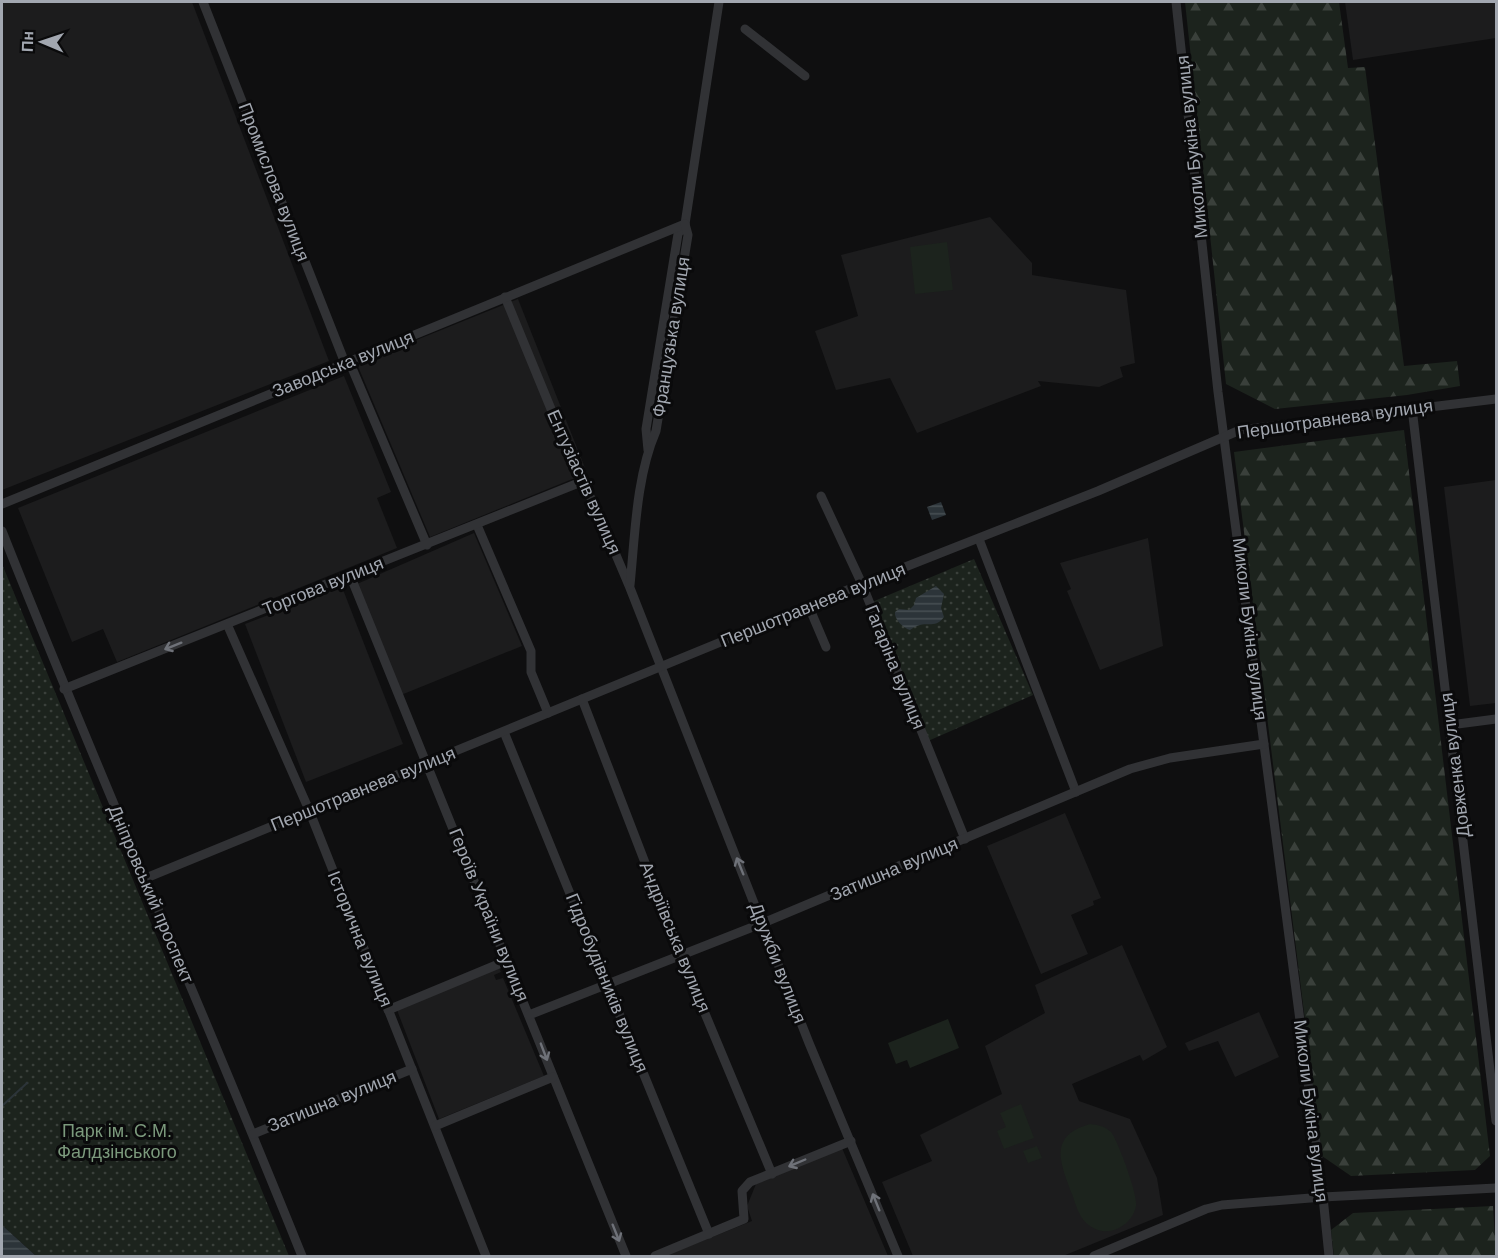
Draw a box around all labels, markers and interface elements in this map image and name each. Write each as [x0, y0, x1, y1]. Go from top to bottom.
north arrow [12, 12, 72, 72]
text: Пн [19, 31, 36, 52]
street label: Миколи Букіна вулиця [1172, 54, 1212, 240]
street label: Промислова вулиця [235, 100, 313, 264]
street label: Французька вулиця [648, 255, 694, 419]
street label: Заводська вулиця [270, 327, 416, 401]
street label: Першотравнева вулиця [1236, 395, 1434, 443]
street label: Ентузіастів вулиця [543, 407, 625, 557]
street label: Миколи Букіна вулиця [1229, 536, 1271, 722]
street label: Торгова вулиця [260, 553, 386, 619]
street label: Першотравнева вулиця [718, 559, 908, 651]
street label: Гагаріна вулиця [861, 602, 929, 732]
one-way arrow [164, 641, 183, 652]
street label: Довженка вулиця [1436, 692, 1474, 838]
street label: Першотравнева вулиця [268, 743, 458, 835]
street label: Дніпровський проспект [104, 802, 198, 986]
street label: Героїв України вулиця [445, 825, 533, 1005]
street label: Затишна вулиця [827, 833, 961, 905]
one-way arrow [734, 857, 745, 875]
street label: Андріївська вулиця [636, 859, 714, 1015]
street label: Історична вулиця [324, 868, 396, 1010]
street label: Гідробудівників вулиця [562, 890, 652, 1076]
street label: Дружби вулиця [746, 900, 810, 1026]
street label: Миколи Букіна вулиця [1290, 1018, 1332, 1204]
one-way arrow [539, 1042, 550, 1061]
street label: Затишна вулиця [265, 1066, 399, 1136]
park label: Парк ім. С.М. Фалдзінського [57, 1121, 177, 1162]
one-way arrow [788, 1158, 806, 1169]
one-way arrow [870, 1194, 881, 1212]
one-way arrow [611, 1223, 622, 1242]

